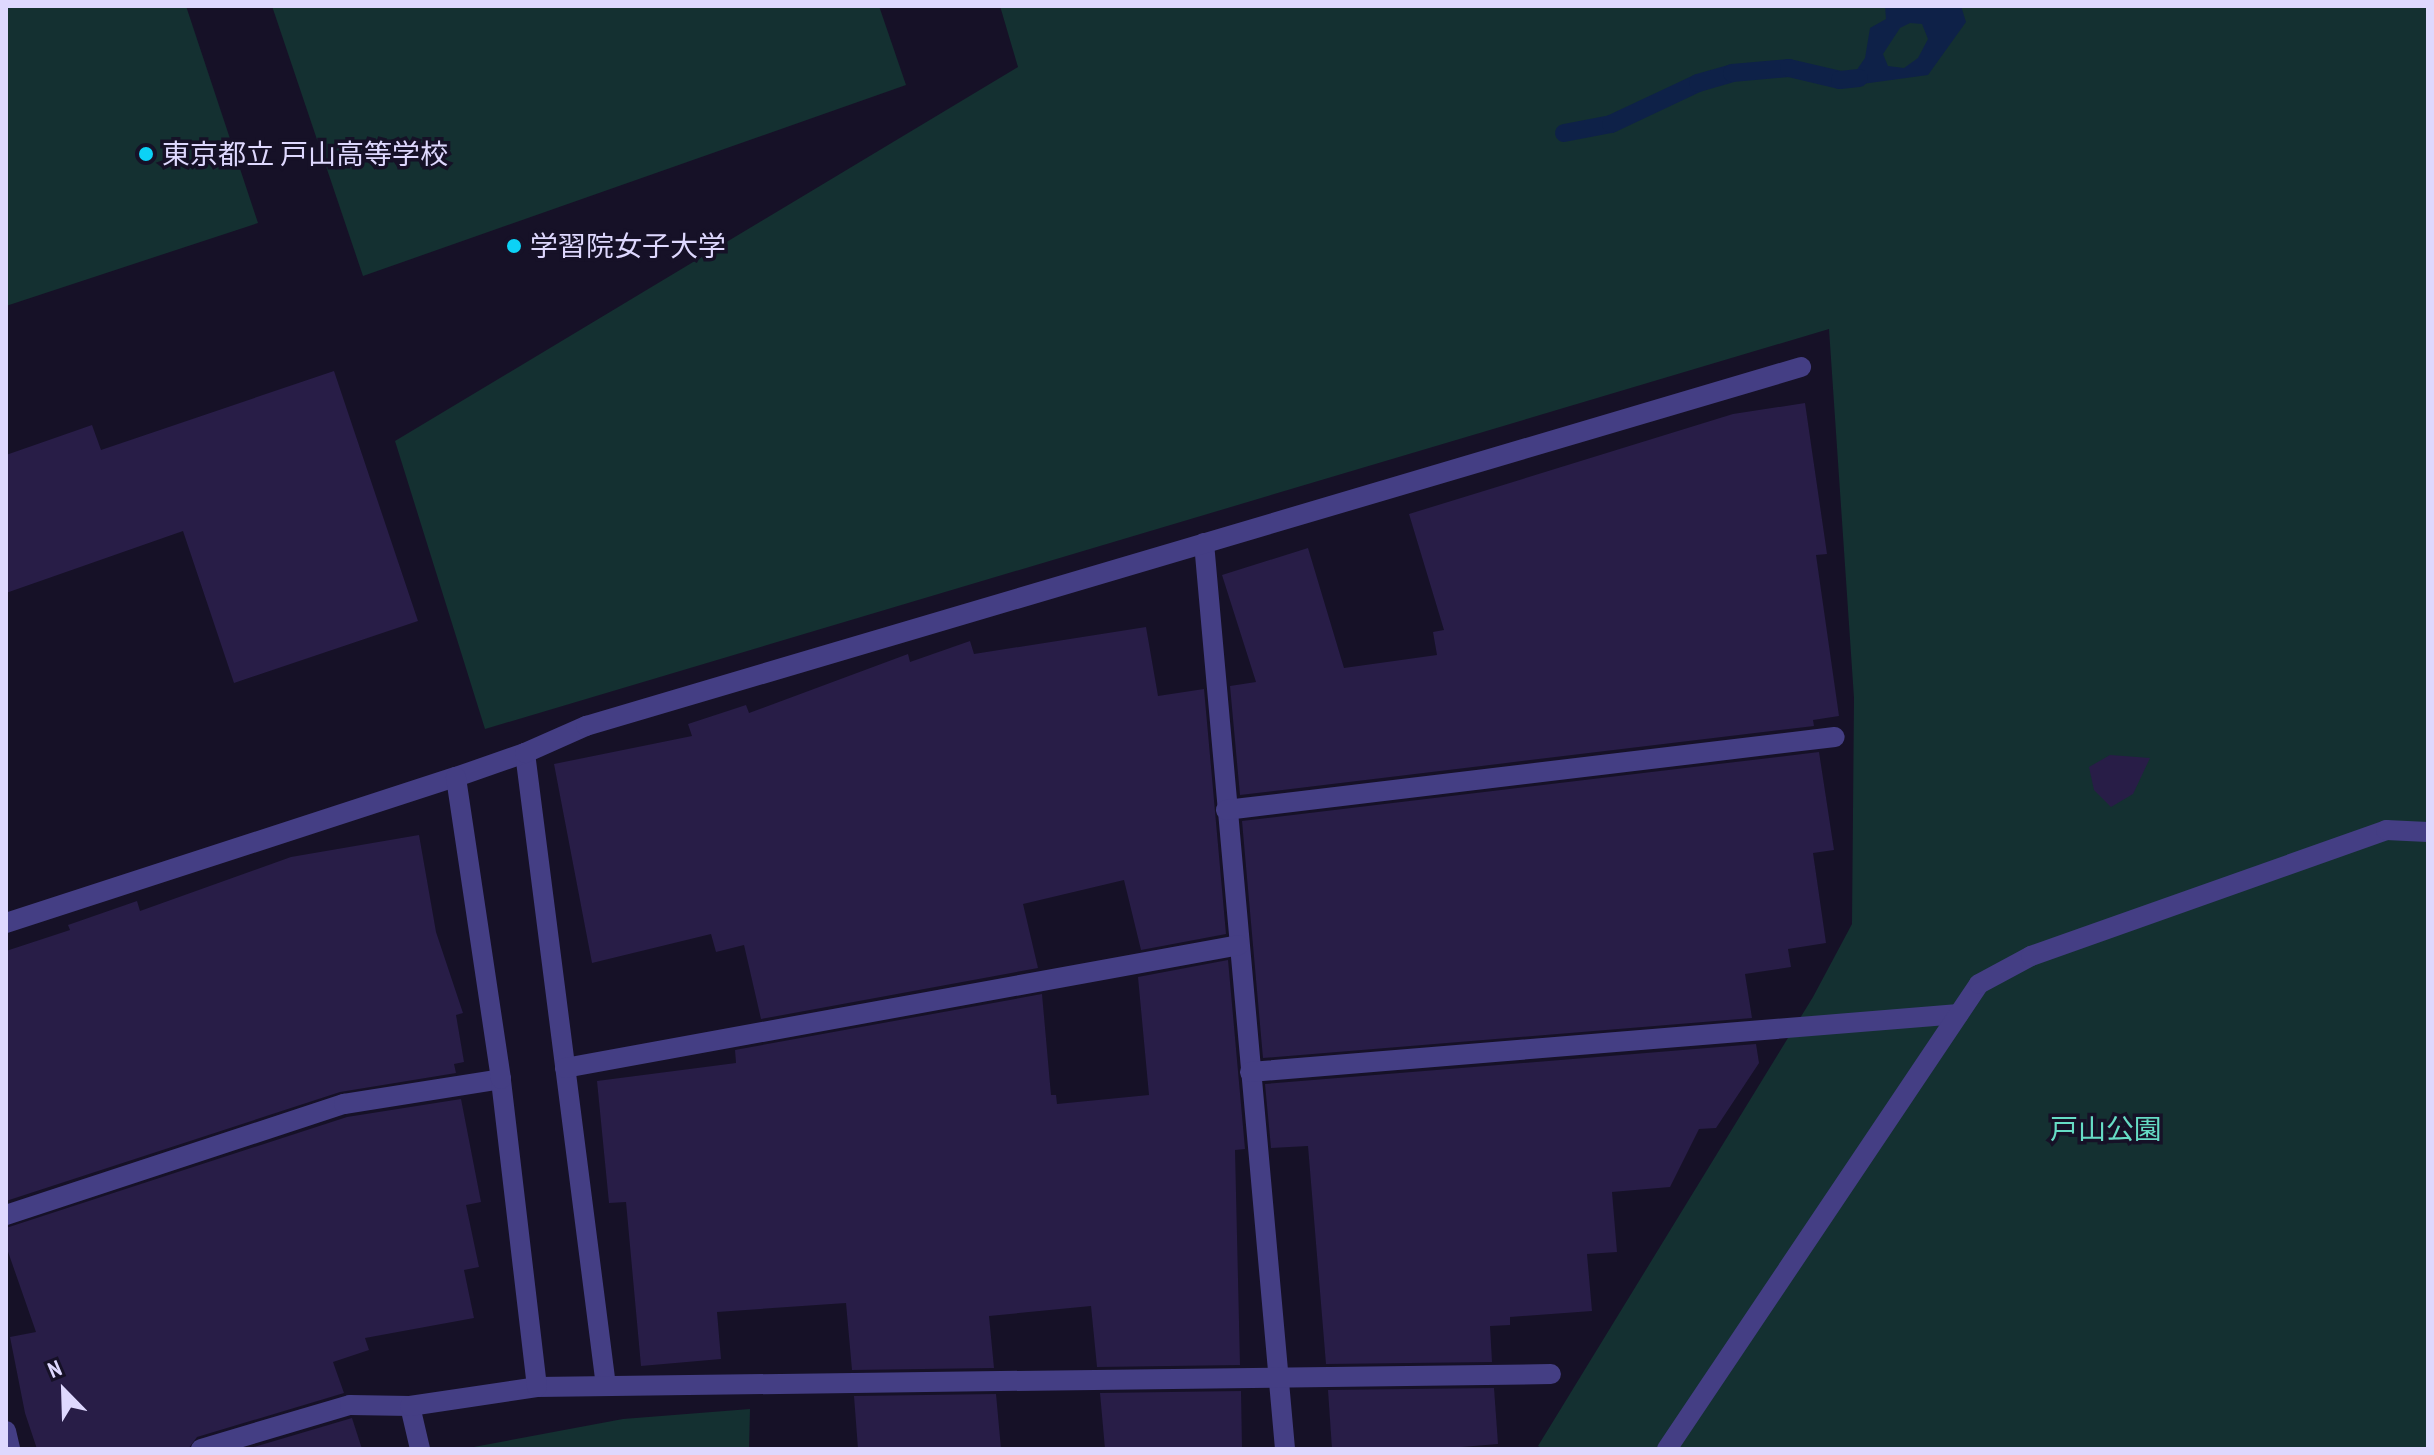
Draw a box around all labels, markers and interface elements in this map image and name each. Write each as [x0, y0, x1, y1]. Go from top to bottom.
place label: 東京都立 戸山高等学校 [162, 137, 448, 171]
marker: 東京都立 戸山高等学校 [137, 145, 155, 163]
place label: 学習院女子大学 [530, 229, 726, 263]
marker: 学習院女子大学 [505, 237, 523, 255]
park label: 戸山公園 [2050, 1112, 2162, 1146]
north arrow [24, 1351, 104, 1431]
text: N [44, 1354, 66, 1384]

